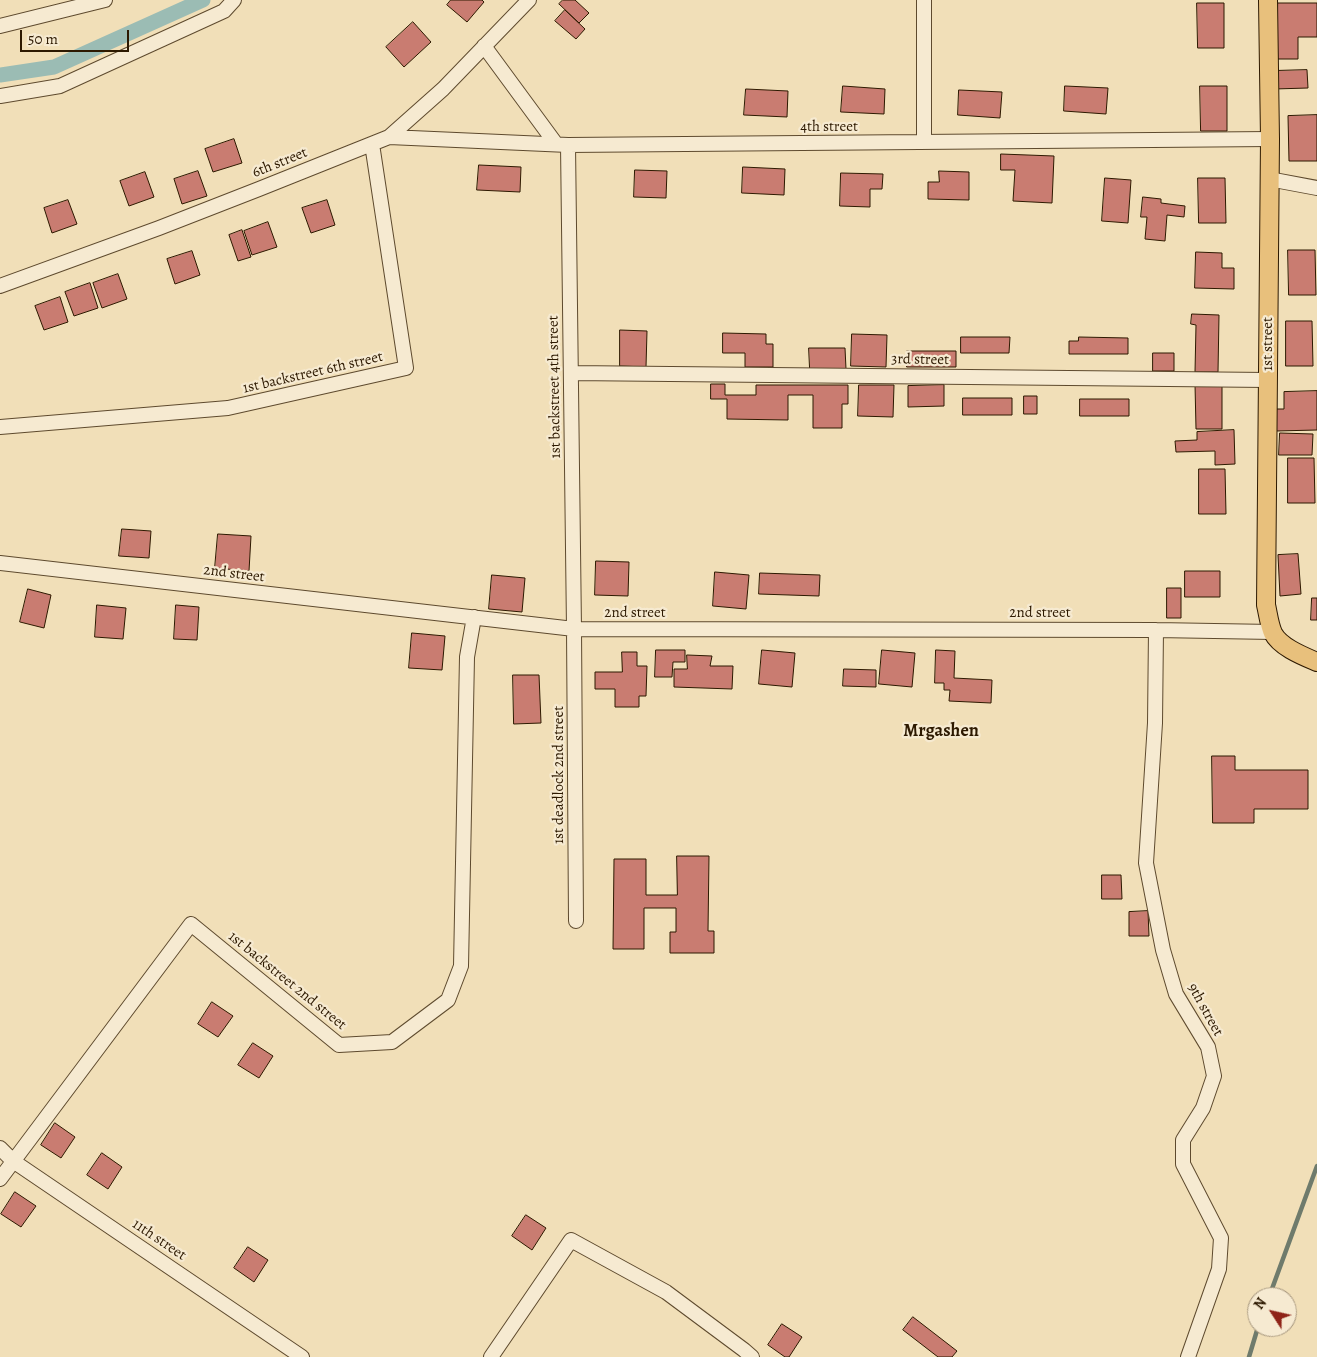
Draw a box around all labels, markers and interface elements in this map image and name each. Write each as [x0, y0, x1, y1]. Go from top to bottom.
scale bar [22, 20, 131, 52]
text: 50 m [28, 29, 58, 49]
street label: 4th street [800, 118, 858, 136]
street label: 6th street [250, 144, 310, 182]
street label: 1st backstreet 4th street [545, 315, 565, 459]
street label: 1st street [1259, 317, 1277, 371]
street label: 1st backstreet 6th street [241, 348, 385, 398]
street label: 3rd street [891, 350, 949, 370]
street label: 2nd street [202, 561, 266, 587]
street label: 2nd street [604, 604, 666, 622]
street label: 2nd street [1009, 604, 1071, 622]
street label: 1st deadlock 2nd street [550, 706, 568, 844]
district label: Mrgashen [903, 721, 979, 743]
street label: 1st backstreet 2nd street [224, 928, 350, 1034]
street label: 9th street [1183, 980, 1227, 1040]
street label: 11th street [129, 1215, 189, 1265]
north arrow [1247, 1287, 1297, 1337]
text: N [1249, 1294, 1271, 1313]

